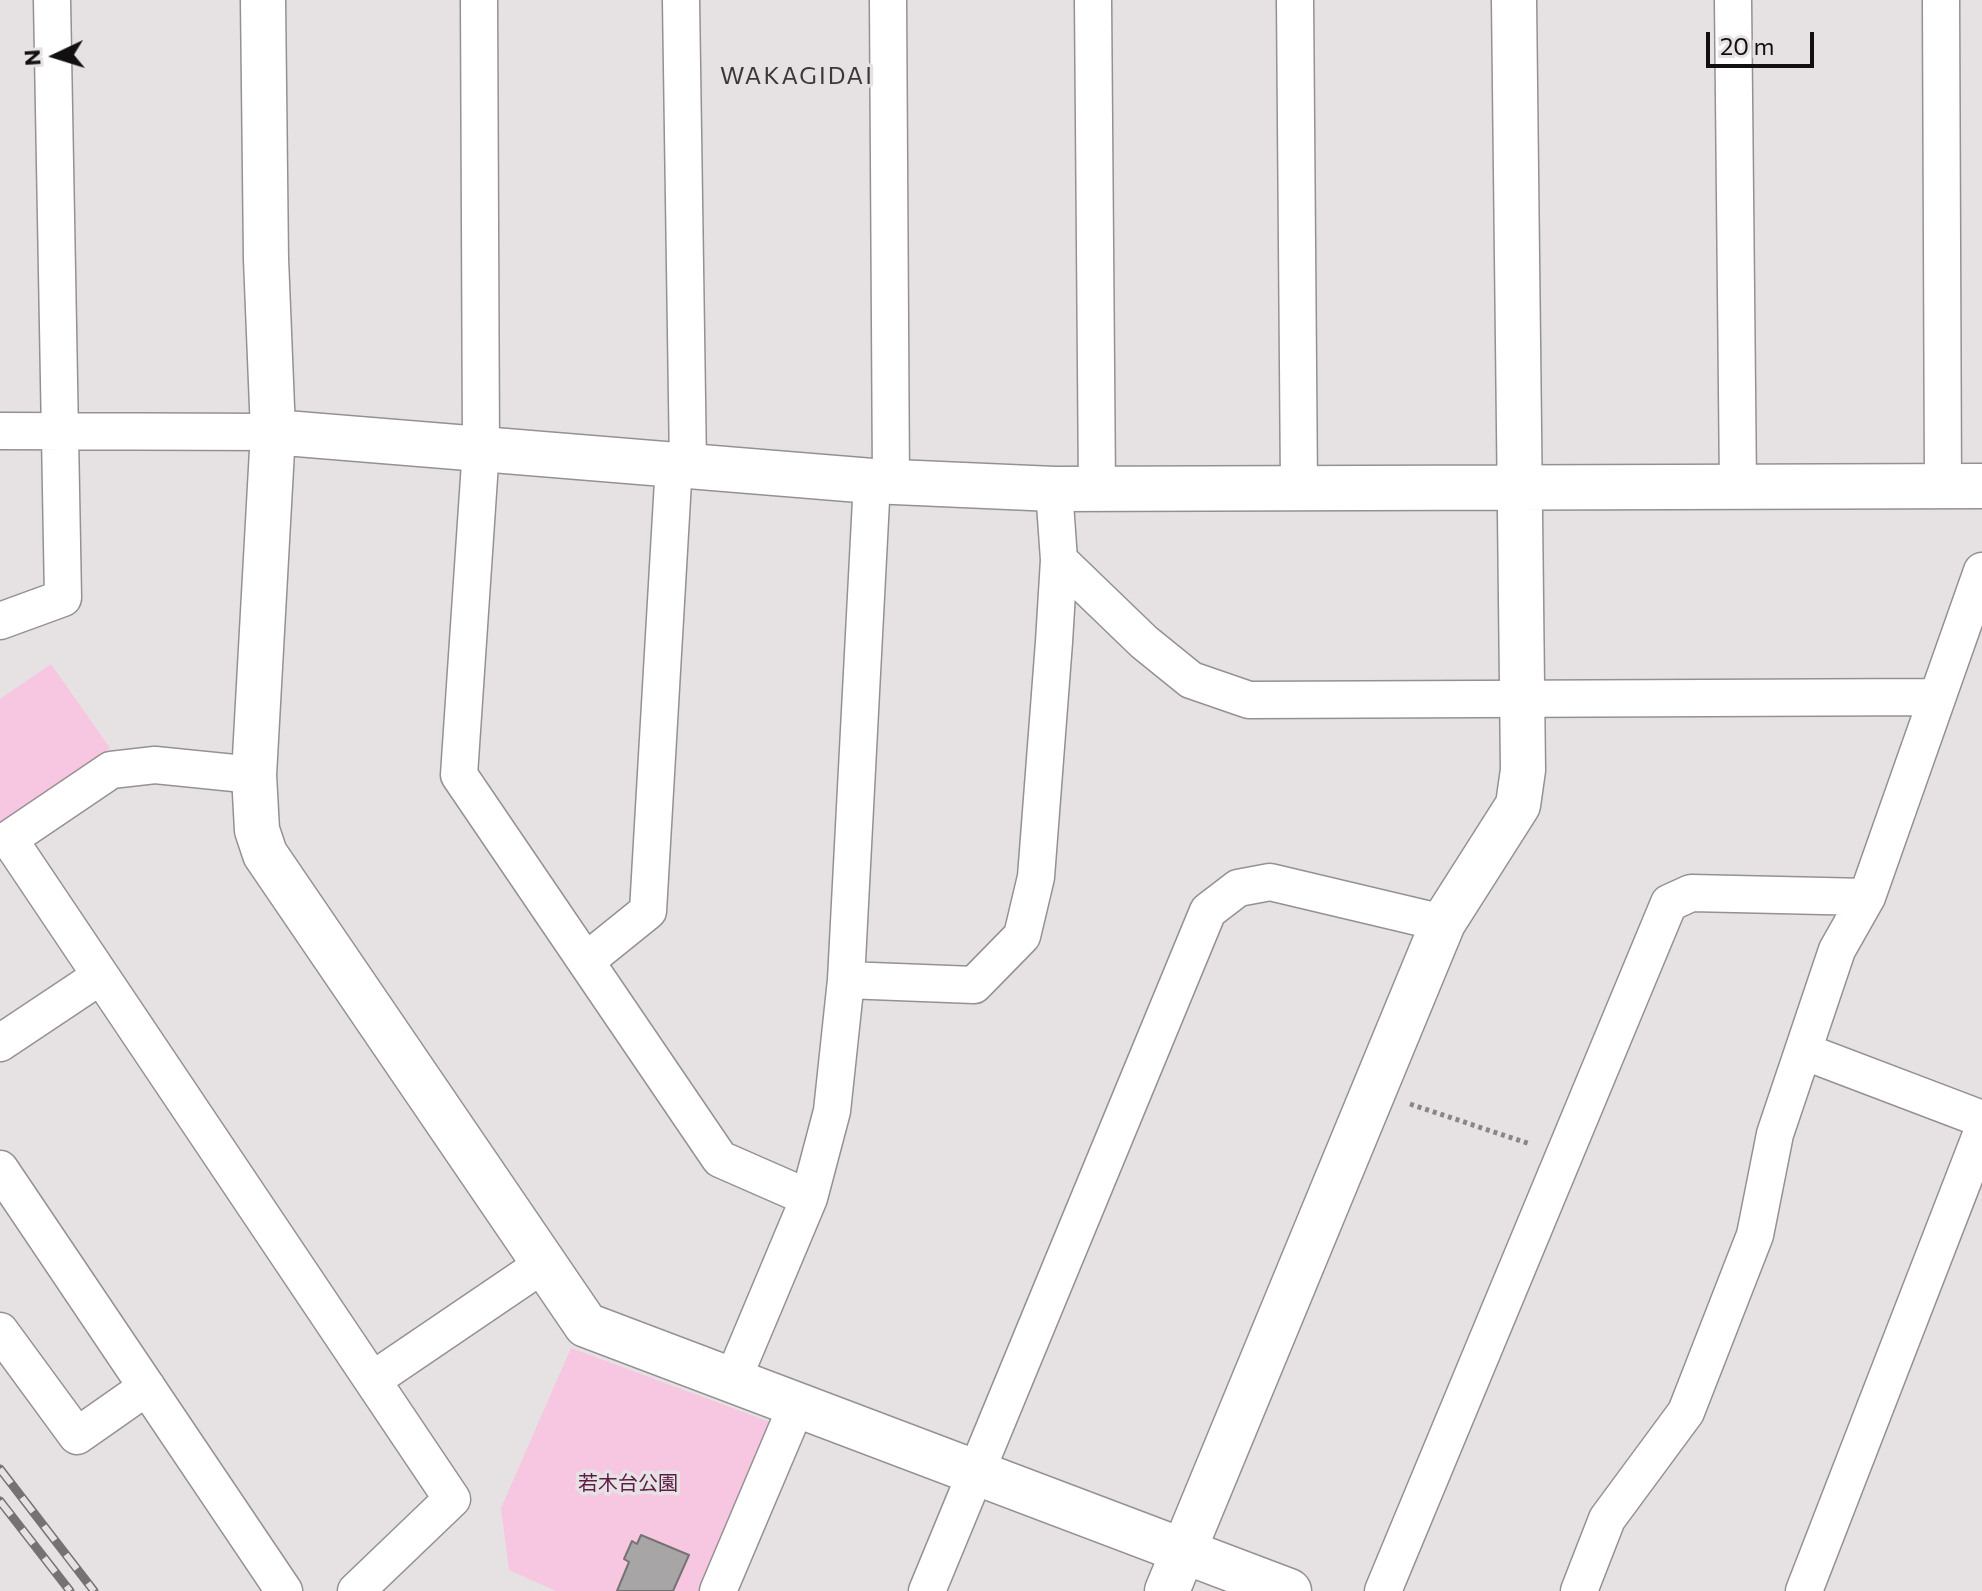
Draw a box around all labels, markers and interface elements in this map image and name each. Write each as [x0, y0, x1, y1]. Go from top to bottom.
north arrow [16, 16, 96, 96]
scale bar [1710, 16, 1818, 66]
text: 20 m [1720, 31, 1774, 60]
text: N [18, 49, 46, 67]
district label: WAKAGIDAI [720, 62, 874, 90]
park label: 若木台公園 [578, 1471, 678, 1495]

